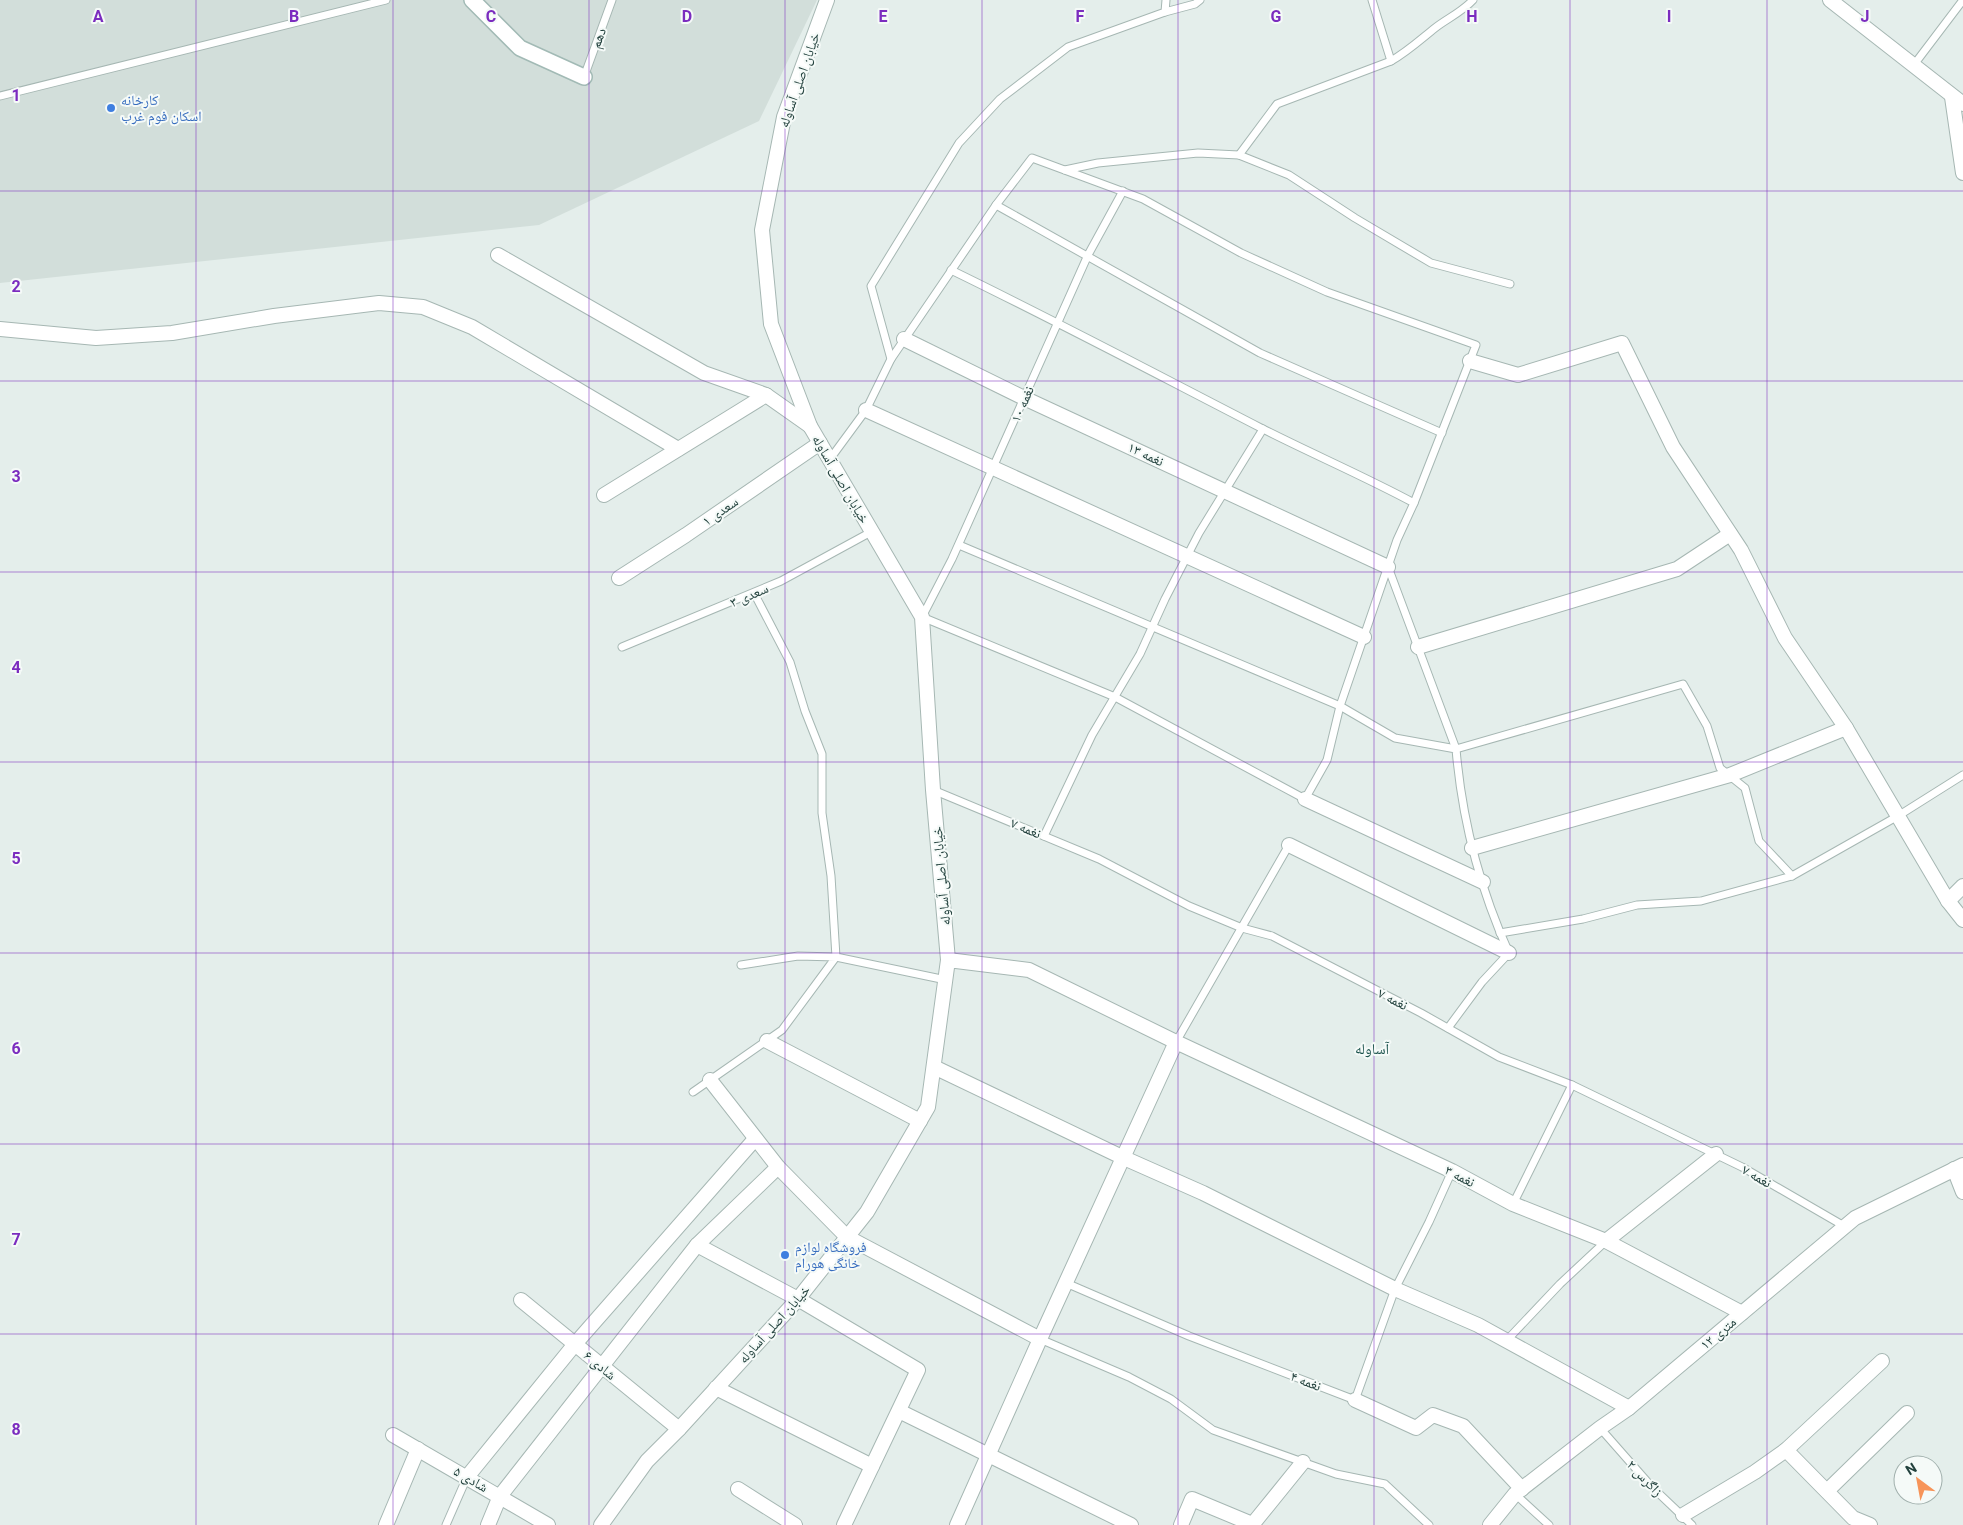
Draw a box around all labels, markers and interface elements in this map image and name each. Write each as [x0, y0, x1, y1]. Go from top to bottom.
text: A [93, 7, 104, 26]
text: B [289, 7, 299, 26]
text: C [486, 7, 496, 26]
text: D [682, 7, 692, 26]
text: E [879, 7, 888, 26]
text: F [1076, 7, 1085, 26]
text: G [1271, 7, 1282, 26]
text: H [1466, 7, 1478, 26]
text: I [1667, 7, 1671, 26]
text: J [1861, 7, 1869, 26]
street label: دهم [587, 26, 611, 51]
street label: خیابان اصلی آساوله [775, 30, 824, 130]
text: 1 [11, 86, 21, 105]
place label: کارخانه اسکان فوم غرب [121, 92, 201, 126]
marker: کارخانه اسکان فوم غرب [105, 102, 117, 114]
text: 2 [11, 277, 21, 296]
street label: نغمه ۱۰ [1007, 383, 1037, 425]
street label: خیابان اصلی آساوله [808, 432, 873, 527]
street label: نغمه ۱۳ [1125, 439, 1167, 469]
text: 3 [11, 467, 21, 486]
street label: سعدی ۱ [699, 493, 742, 530]
street label: سعدی ۳ [727, 580, 771, 611]
text: 4 [11, 658, 21, 677]
street label: نغمه ۷ [1008, 814, 1044, 842]
street label: خیابان اصلی آساوله [929, 826, 954, 926]
text: 5 [11, 849, 21, 868]
street label: نغمه ۷ [1375, 985, 1411, 1013]
text: 6 [11, 1039, 21, 1058]
district label: آساوله [1355, 1040, 1390, 1058]
street label: نغمه ۷ [1739, 1161, 1775, 1191]
street label: نغمه ۳ [1442, 1162, 1478, 1190]
text: 7 [11, 1230, 21, 1249]
place label: فروشگاه لوازم خانگی هورام [795, 1239, 867, 1273]
marker: فروشگاه لوازم خانگی هورام [779, 1249, 791, 1261]
street label: خیابان اصلی آساوله [735, 1282, 814, 1367]
street label: ۱۲ متری [1697, 1313, 1740, 1353]
street label: شادی ۶ [580, 1347, 619, 1384]
street label: نغمه ۴ [1288, 1368, 1324, 1394]
text: 8 [11, 1420, 21, 1439]
north arrow [1893, 1455, 1943, 1505]
street label: زاگرس ۲ [1623, 1457, 1666, 1500]
text: N [1903, 1460, 1920, 1478]
street label: شادی ۵ [450, 1463, 491, 1496]

